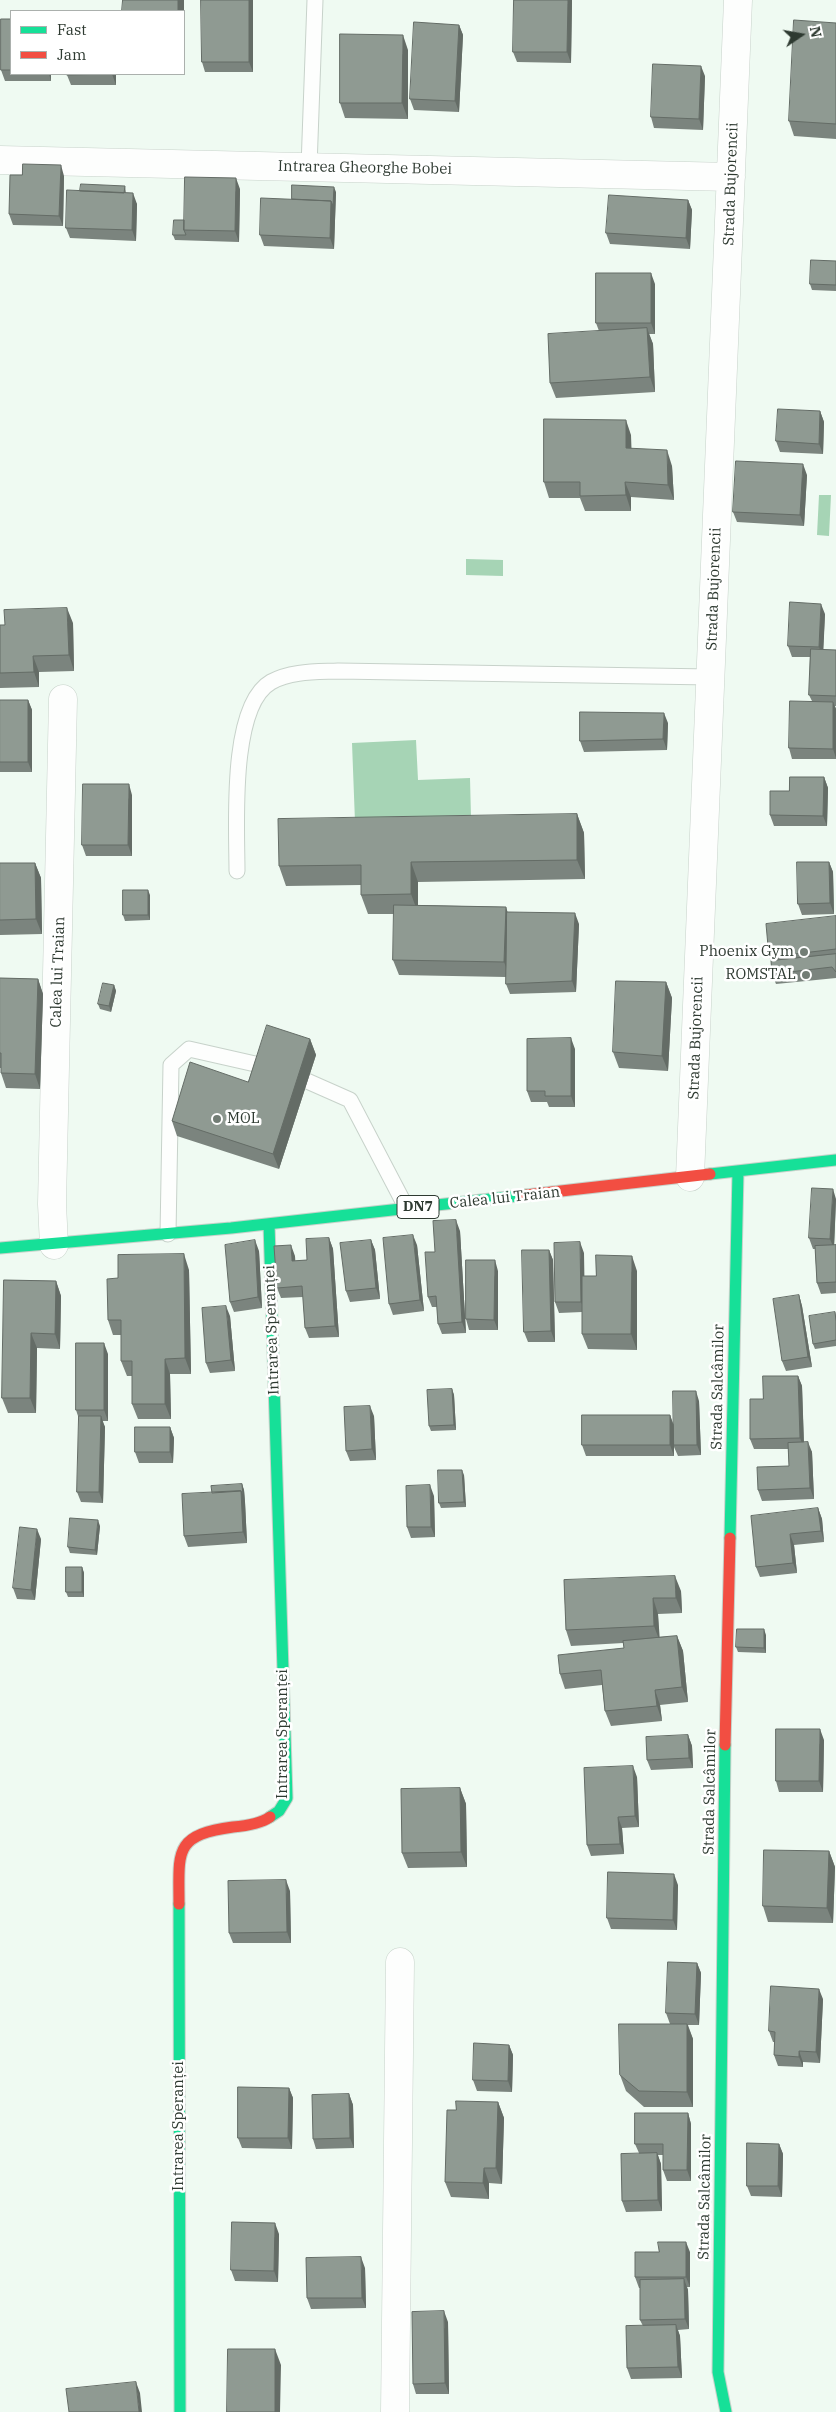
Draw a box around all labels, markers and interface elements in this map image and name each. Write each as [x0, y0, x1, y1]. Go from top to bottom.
legend [10, 10, 185, 75]
north arrow [776, 10, 826, 60]
text: Fast [57, 20, 87, 39]
text: N [806, 25, 826, 39]
text: Jam [57, 45, 86, 64]
street label: Strada Bujorencii [720, 122, 742, 246]
street label: Intrarea Gheorghe Bobei [278, 157, 452, 179]
street label: Strada Bujorencii [703, 527, 725, 651]
street label: Calea lui Traian [47, 916, 69, 1028]
place label: Phoenix Gym [699, 943, 794, 961]
marker: Phoenix Gym [798, 946, 810, 958]
place label: ROMSTAL [725, 966, 796, 984]
marker: ROMSTAL [800, 969, 812, 981]
street label: Strada Bujorencii [685, 976, 707, 1100]
place label: MOL [227, 1110, 260, 1128]
marker: MOL [211, 1113, 223, 1125]
street label: Calea lui Traian [449, 1183, 561, 1213]
road number: DN7 [397, 1196, 439, 1218]
street label: Intrarea Speranței [261, 1265, 283, 1395]
street label: Strada Salcâmilor [708, 1324, 728, 1450]
street label: Intrarea Speranței [274, 1669, 292, 1799]
street label: Strada Salcâmilor [700, 1729, 720, 1855]
street label: Intrarea Speranței [170, 2061, 188, 2191]
street label: Strada Salcâmilor [695, 2134, 715, 2260]

